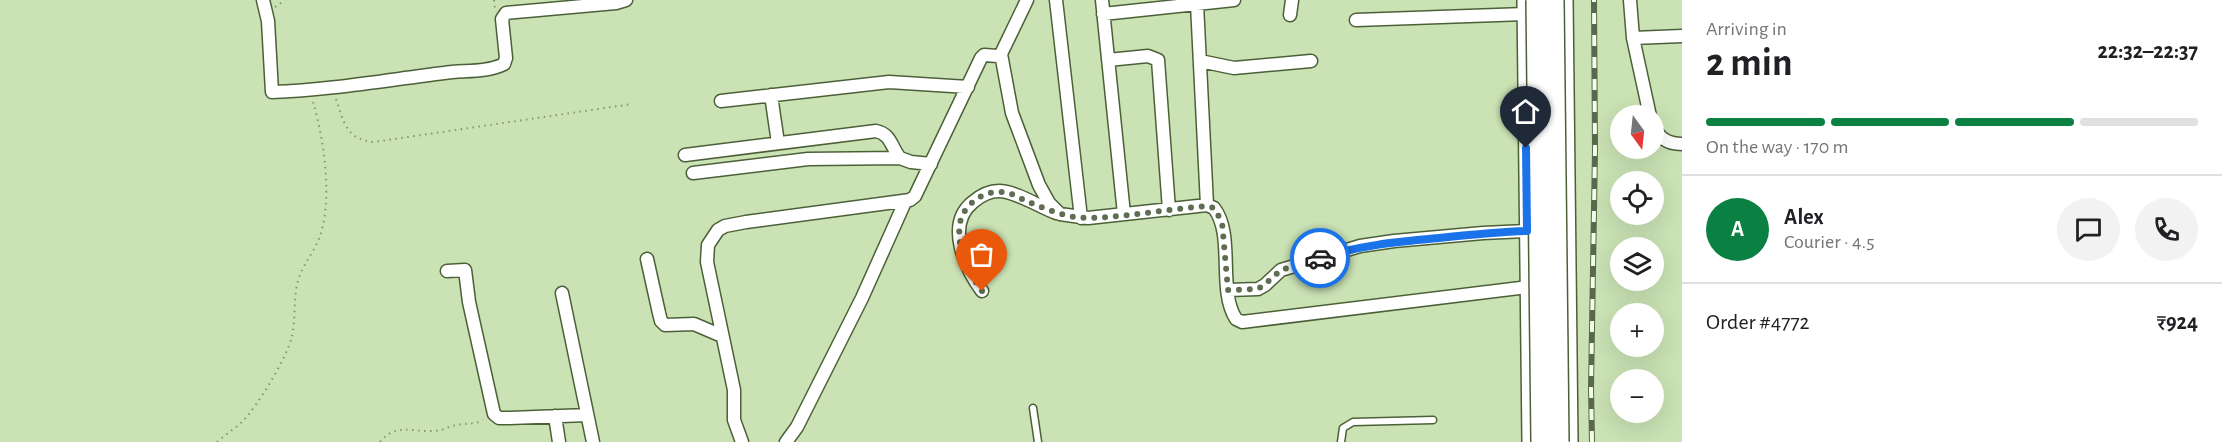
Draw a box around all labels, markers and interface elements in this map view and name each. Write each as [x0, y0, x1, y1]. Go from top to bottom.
text: Arriving in [1706, 19, 1787, 39]
text: 22:32–22:37 [2098, 40, 2198, 62]
text: 2 min [1706, 44, 1793, 83]
pin [1500, 86, 1551, 148]
icon: home [1509, 95, 1542, 128]
north arrow [1610, 105, 1664, 159]
map controls [1610, 105, 1664, 423]
text: On the way · 170 m [1706, 137, 1849, 157]
button: locate [1610, 171, 1664, 225]
button: chat [2057, 198, 2120, 261]
button: phone [2135, 198, 2198, 261]
text: Alex [1784, 206, 1824, 228]
text: A [1731, 218, 1744, 240]
courier [1290, 228, 1350, 288]
pin [956, 229, 1007, 291]
text: Courier · 4.5 [1784, 232, 1875, 252]
button: layers [1610, 237, 1664, 291]
icon: bag [965, 238, 998, 271]
icon: car [1304, 242, 1337, 275]
button: + [1610, 303, 1664, 357]
text: Order #4772 [1706, 311, 1810, 333]
text: ₹924 [2157, 311, 2198, 333]
button: − [1610, 369, 1664, 423]

